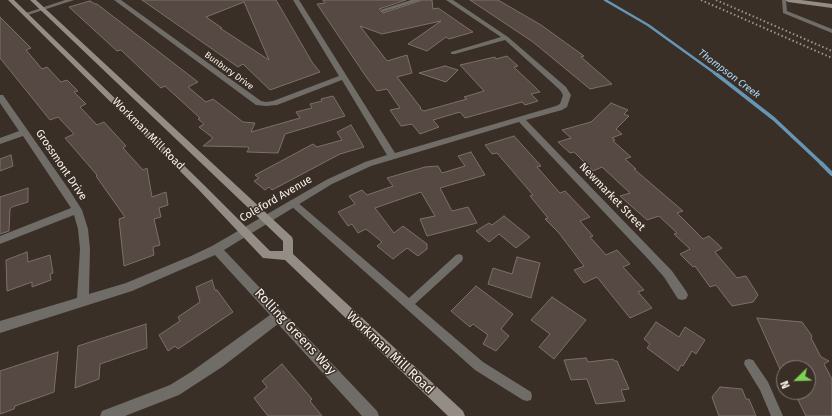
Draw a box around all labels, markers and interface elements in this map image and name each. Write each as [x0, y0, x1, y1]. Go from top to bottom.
water label: Thompson Creek [696, 47, 762, 101]
street label: Bunbury Drive [202, 50, 256, 92]
street label: Workman Mill Road [109, 95, 187, 173]
street label: Grossmont Drive [32, 127, 90, 203]
street label: Newmarket Street [576, 160, 648, 234]
street label: Coleford Avenue [237, 173, 315, 225]
street label: Rolling Greens Way [251, 286, 339, 378]
street label: Workman Mill Road [343, 308, 437, 398]
north arrow [776, 360, 816, 400]
text: N [778, 379, 793, 390]

